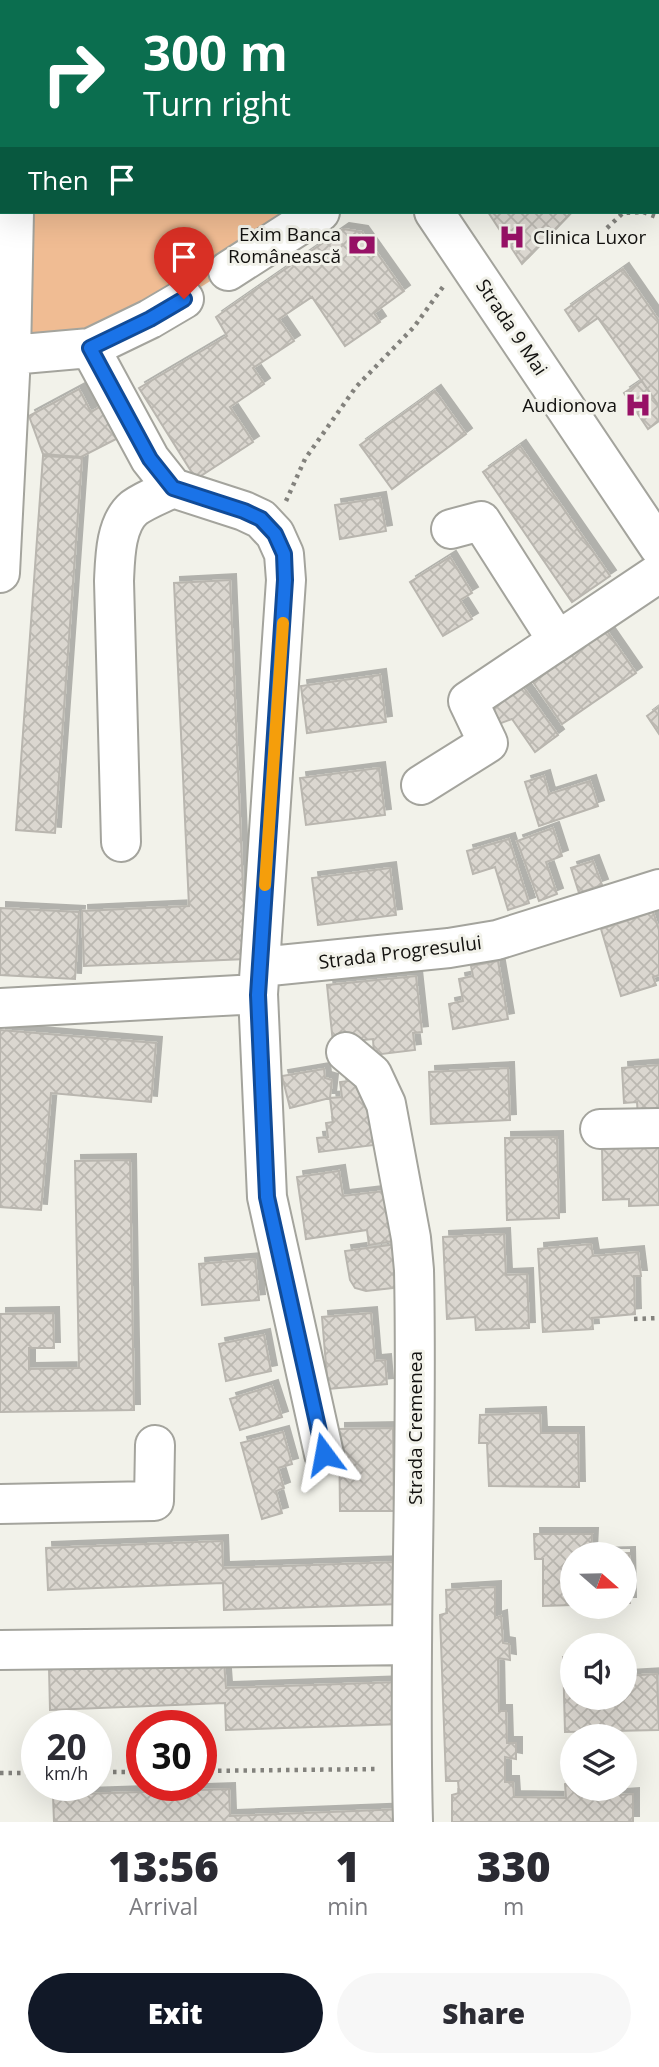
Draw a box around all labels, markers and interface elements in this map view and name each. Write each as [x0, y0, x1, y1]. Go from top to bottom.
text: 300 m [143, 19, 288, 85]
icon: right [28, 28, 119, 119]
text: Turn right [143, 82, 291, 125]
icon: arrive [103, 161, 141, 199]
text: Then [28, 162, 89, 198]
place label: Exim Banca Românească [228, 221, 341, 269]
hospital icon: Clinica Luxor [497, 222, 527, 252]
place label: Clinica Luxor [533, 224, 647, 250]
pin [154, 227, 214, 299]
bank icon: Exim Banca Românească [347, 230, 377, 260]
icon: arrive [165, 238, 203, 276]
street label: Strada 9 Mai [470, 274, 554, 380]
hospital icon: Audionova [623, 390, 653, 420]
place label: Audionova [522, 392, 617, 418]
street label: Strada Progresului [317, 929, 483, 975]
street label: Strada Cremenea [402, 1351, 428, 1505]
position arrow [287, 1417, 361, 1491]
north arrow [560, 1542, 637, 1619]
map controls [560, 1542, 637, 1801]
button: sound [560, 1633, 637, 1710]
speed limit sign: 30 [126, 1710, 217, 1801]
text: 20 [46, 1723, 87, 1770]
button: layers [560, 1724, 637, 1801]
text: km/h [45, 1761, 88, 1785]
text: 13:56 [108, 1837, 219, 1894]
text: 1 [336, 1837, 360, 1894]
text: 330 [477, 1837, 551, 1894]
text: Arrival [129, 1890, 198, 1922]
text: min [327, 1890, 368, 1922]
text: m [503, 1890, 524, 1922]
button: Exit [28, 1973, 323, 2053]
button: Share [337, 1973, 631, 2053]

